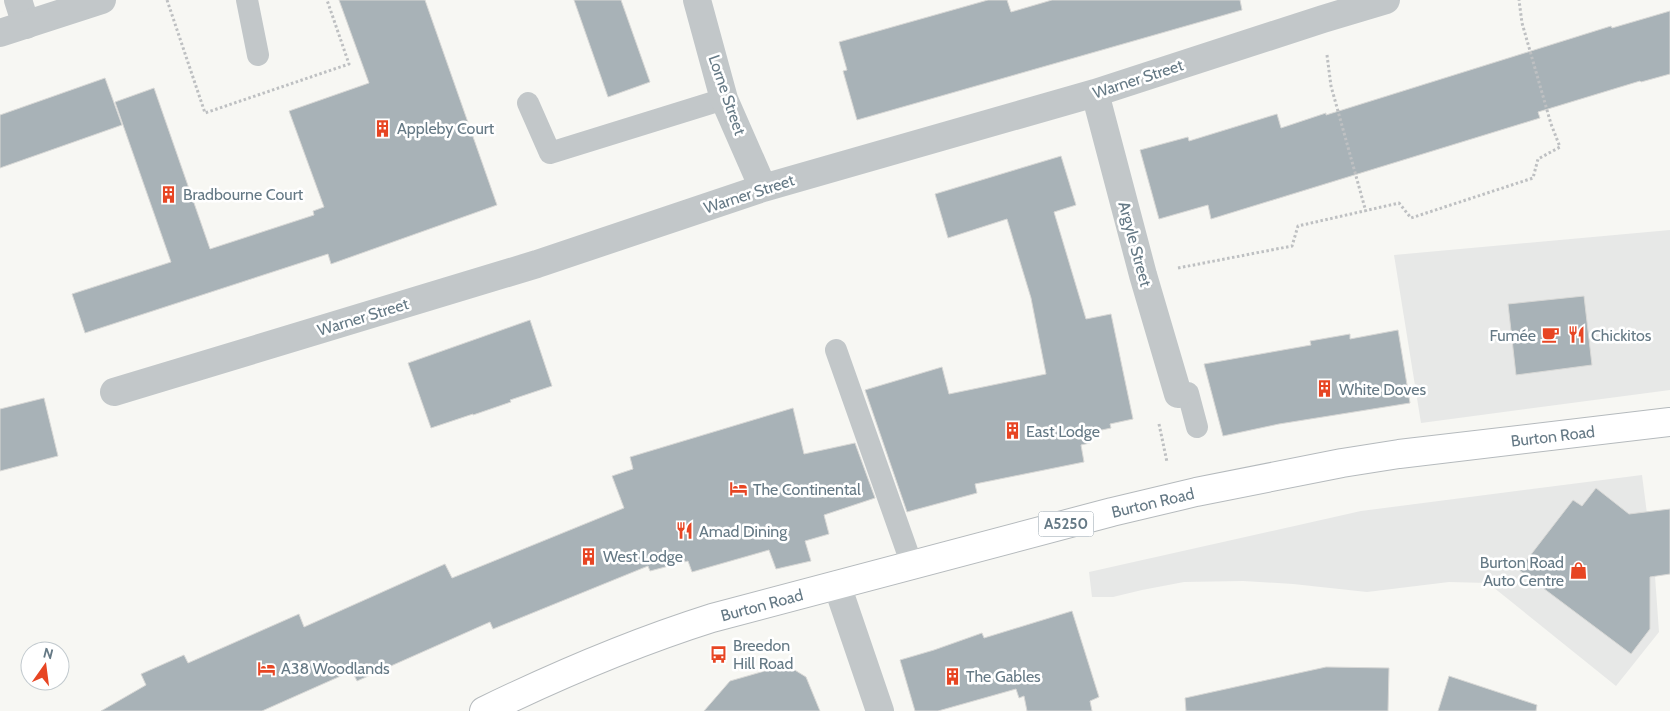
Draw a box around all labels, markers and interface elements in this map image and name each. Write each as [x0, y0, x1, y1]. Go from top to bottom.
street label: Lorne Street [704, 52, 750, 138]
street label: Warner Street [1090, 55, 1186, 103]
building icon: Appleby Court [373, 118, 393, 138]
place label: Appleby Court [397, 119, 495, 138]
street label: Warner Street [701, 170, 797, 218]
building icon: Bradbourne Court [159, 184, 179, 204]
place label: Bradbourne Court [183, 185, 304, 204]
street label: Argyle Street [1115, 199, 1156, 289]
street label: Warner Street [315, 294, 411, 340]
cafe icon: Fumée [1540, 325, 1560, 345]
restaurant icon: Chickitos [1567, 325, 1587, 345]
place label: Fumée [1489, 326, 1536, 345]
place label: Chickitos [1591, 326, 1652, 345]
building icon: White Doves [1315, 379, 1335, 399]
place label: White Doves [1339, 380, 1426, 399]
building icon: East Lodge [1002, 421, 1022, 441]
street label: Burton Road [1510, 421, 1596, 450]
place label: East Lodge [1026, 422, 1100, 441]
hotel icon: The Continental [729, 479, 749, 499]
place label: The Continental [753, 480, 861, 499]
street label: Burton Road [1109, 483, 1196, 521]
road number: A5250 [1038, 512, 1094, 536]
restaurant icon: Amad Dining [675, 521, 695, 541]
place label: Amad Dining [699, 522, 788, 541]
building icon: West Lodge [579, 546, 599, 566]
place label: West Lodge [603, 547, 683, 566]
place label: Burton Road Auto Centre [1480, 553, 1564, 590]
shop icon: Burton Road Auto Centre [1568, 561, 1588, 581]
street label: Burton Road [719, 585, 805, 625]
place label: Breedon Hill Road [733, 636, 793, 673]
north arrow [20, 641, 70, 691]
text: N [41, 643, 55, 663]
bus stop icon: Breedon Hill Road [709, 644, 729, 664]
hotel icon: A38 Woodlands [257, 658, 277, 678]
place label: A38 Woodlands [281, 659, 390, 678]
building icon: The Gables [942, 666, 962, 686]
place label: The Gables [966, 667, 1041, 686]

